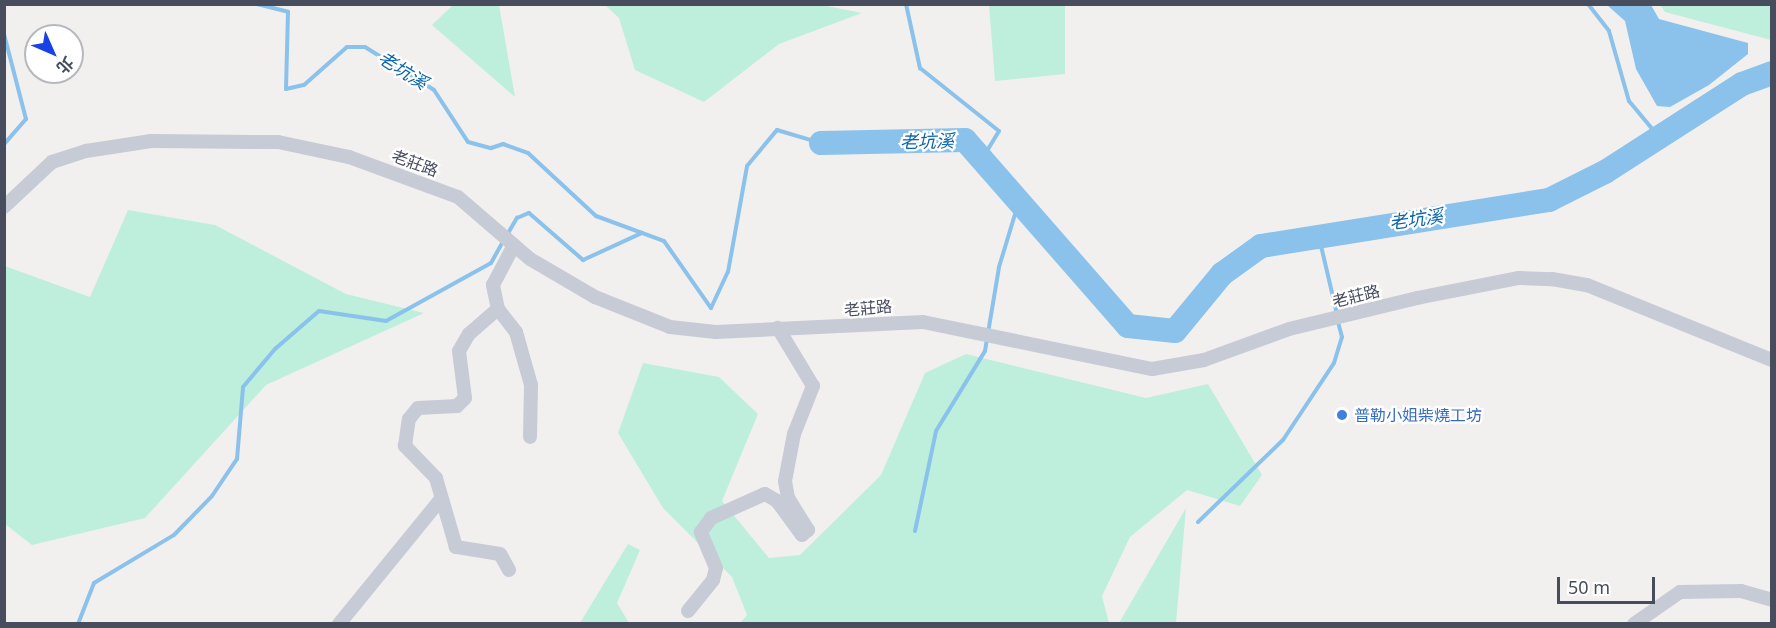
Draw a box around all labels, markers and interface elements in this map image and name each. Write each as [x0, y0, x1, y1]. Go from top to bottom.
north arrow [24, 24, 84, 84]
water label: 老坑溪 [374, 47, 432, 93]
text: 北 [52, 52, 79, 79]
water label: 老坑溪 [900, 130, 954, 152]
street label: 老莊路 [389, 146, 441, 180]
water label: 老坑溪 [1388, 205, 1444, 233]
street label: 老莊路 [1330, 281, 1382, 311]
street label: 老莊路 [843, 296, 893, 320]
place label: 普勒小姐柴燒工坊 [1354, 405, 1482, 425]
marker: 普勒小姐柴燒工坊 [1335, 408, 1349, 422]
scale bar [1560, 565, 1658, 603]
text: 50 m [1568, 575, 1610, 599]

